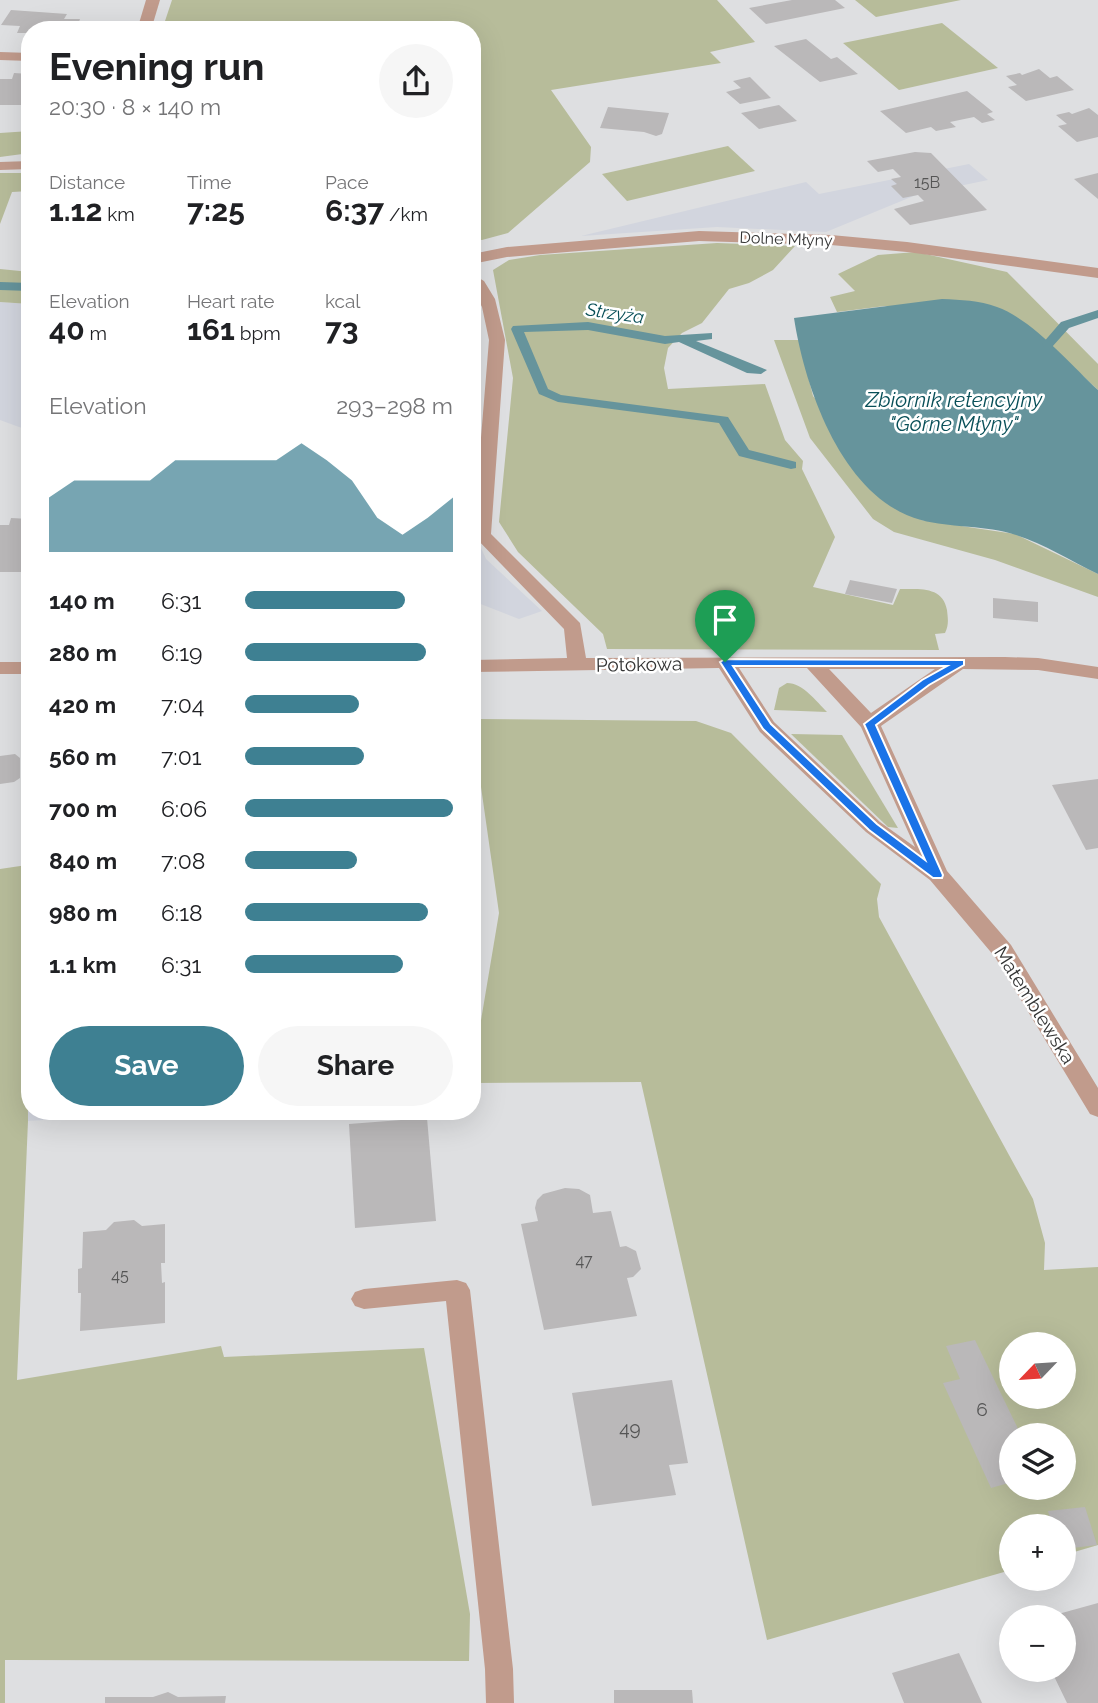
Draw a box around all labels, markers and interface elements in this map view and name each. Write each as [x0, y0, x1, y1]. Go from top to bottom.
text: Evening run [49, 44, 264, 89]
button: share [379, 44, 453, 118]
text: 20:30 · 8 × 140 m [49, 93, 221, 120]
text: Distance [49, 171, 125, 193]
text: Time [187, 171, 231, 193]
text: Pace [325, 171, 369, 193]
house number: 15B [914, 173, 940, 192]
text: 1.12 [49, 193, 102, 228]
text: 7:25 [187, 193, 245, 228]
text: 6:37 [325, 193, 384, 228]
text: km [102, 203, 135, 225]
text: /km [384, 203, 428, 225]
street label: Dolne Młyny [739, 228, 833, 250]
text: Elevation [49, 290, 130, 312]
text: Heart rate [187, 290, 275, 312]
text: kcal [325, 290, 361, 312]
water label: Strzyża [584, 298, 646, 327]
text: 40 [49, 312, 85, 347]
text: 161 [187, 312, 235, 347]
text: 73 [325, 312, 359, 347]
text: m [85, 322, 107, 344]
text: bpm [235, 322, 281, 344]
water label: Zbiornik retencyjny "Górne Młyny" [865, 387, 1043, 436]
text: Elevation [49, 392, 147, 419]
text: 293–298 m [336, 392, 453, 419]
text: 140 m [49, 587, 115, 614]
text: 6:31 [161, 587, 201, 614]
pin [695, 590, 755, 662]
icon: arrive [706, 601, 744, 639]
text: 280 m [49, 639, 117, 666]
text: 6:19 [161, 639, 203, 666]
street label: Potokowa [596, 652, 682, 676]
text: 420 m [49, 691, 116, 718]
text: 7:04 [161, 691, 204, 718]
text: 560 m [49, 743, 117, 770]
text: 7:01 [161, 743, 202, 770]
text: 700 m [49, 795, 117, 822]
text: 6:06 [161, 795, 207, 822]
text: 840 m [49, 847, 117, 874]
text: 7:08 [161, 847, 205, 874]
text: 980 m [49, 899, 118, 926]
text: 6:18 [161, 899, 203, 926]
street label: Matemblewska [990, 942, 1080, 1068]
text: 1.1 km [49, 951, 117, 978]
text: 6:31 [161, 951, 201, 978]
button: Save [49, 1026, 244, 1106]
button: Share [258, 1026, 453, 1106]
house number: 47 [575, 1251, 593, 1270]
house number: 45 [111, 1266, 129, 1285]
north arrow [999, 1332, 1076, 1409]
map controls [999, 1332, 1076, 1682]
house number: 6 [976, 1398, 988, 1420]
house number: 49 [619, 1417, 641, 1439]
button: layers [999, 1423, 1076, 1500]
button: + [999, 1514, 1076, 1591]
button: − [999, 1605, 1076, 1682]

